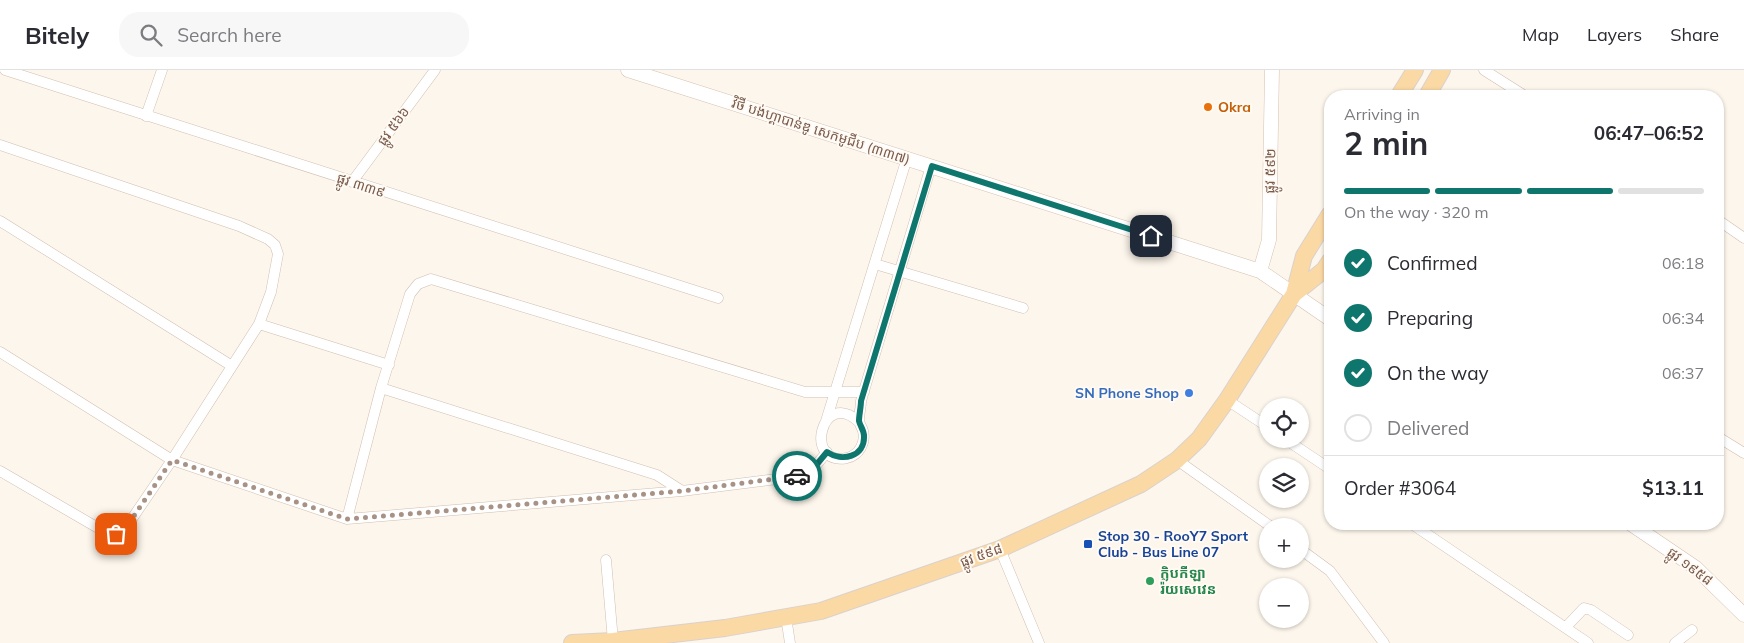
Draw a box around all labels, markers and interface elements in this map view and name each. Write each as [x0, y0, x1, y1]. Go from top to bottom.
search box [119, 12, 469, 57]
text: Bitely [25, 20, 89, 50]
icon: search [137, 21, 165, 49]
text: Search here [177, 23, 282, 47]
text: Map [1522, 23, 1559, 46]
text: Layers [1587, 23, 1642, 46]
text: Share [1670, 23, 1719, 46]
street label: វិថី បង់ហ្គាបាន់ឌូ សេកមូជីប (៣៣៧) [729, 93, 912, 169]
place label: Okra [1218, 98, 1251, 116]
marker: Okra [1202, 101, 1214, 113]
street label: ផ្លូវ ៥៦៦ [373, 103, 416, 151]
text: Arriving in [1344, 104, 1420, 124]
text: 06:47–06:52 [1594, 121, 1704, 145]
text: 2 min [1344, 123, 1428, 163]
street label: ផ្លូវ ៥៩២ [1261, 148, 1283, 194]
street label: ផ្លូវ ៣៣៩ [333, 169, 388, 204]
text: On the way · 320 m [1344, 202, 1489, 222]
pin [1130, 215, 1172, 257]
icon: home [1137, 222, 1165, 250]
icon: check [1344, 249, 1372, 277]
text: Confirmed [1387, 251, 1478, 275]
text: 06:18 [1662, 253, 1704, 273]
icon: check [1344, 304, 1372, 332]
text: Preparing [1387, 306, 1473, 330]
text: 06:34 [1662, 308, 1704, 328]
icon: check [1344, 359, 1372, 387]
text: On the way [1387, 361, 1489, 385]
text: 06:37 [1662, 363, 1704, 383]
place label: SN Phone Shop [1075, 384, 1179, 402]
marker: SN Phone Shop [1183, 387, 1195, 399]
map controls [1259, 398, 1309, 628]
button: locate [1259, 398, 1309, 448]
text: Delivered [1387, 416, 1469, 440]
courier [772, 451, 822, 501]
button: layers [1259, 458, 1309, 508]
icon: car [783, 462, 811, 490]
text: Order #3064 [1344, 476, 1456, 500]
text: $13.11 [1642, 476, 1704, 500]
pin [95, 513, 137, 555]
button: + [1259, 518, 1309, 568]
icon: bag [102, 520, 130, 548]
place label: Stop 30 - RooY7 Sport Club - Bus Line 07 [1098, 527, 1249, 561]
marker: Stop 30 - RooY7 Sport Club - Bus Line 07 [1082, 538, 1094, 550]
street label: ផ្លូវ ៥៩៨ [957, 539, 1006, 574]
street label: ផ្លូវ ១៩៥៨ [1662, 543, 1716, 592]
place label: ក្លិបកីឡា រ៉យសេវេន [1160, 564, 1216, 598]
marker: ក្លិបកីឡា រ៉យសេវេន [1144, 575, 1156, 587]
button: − [1259, 578, 1309, 628]

